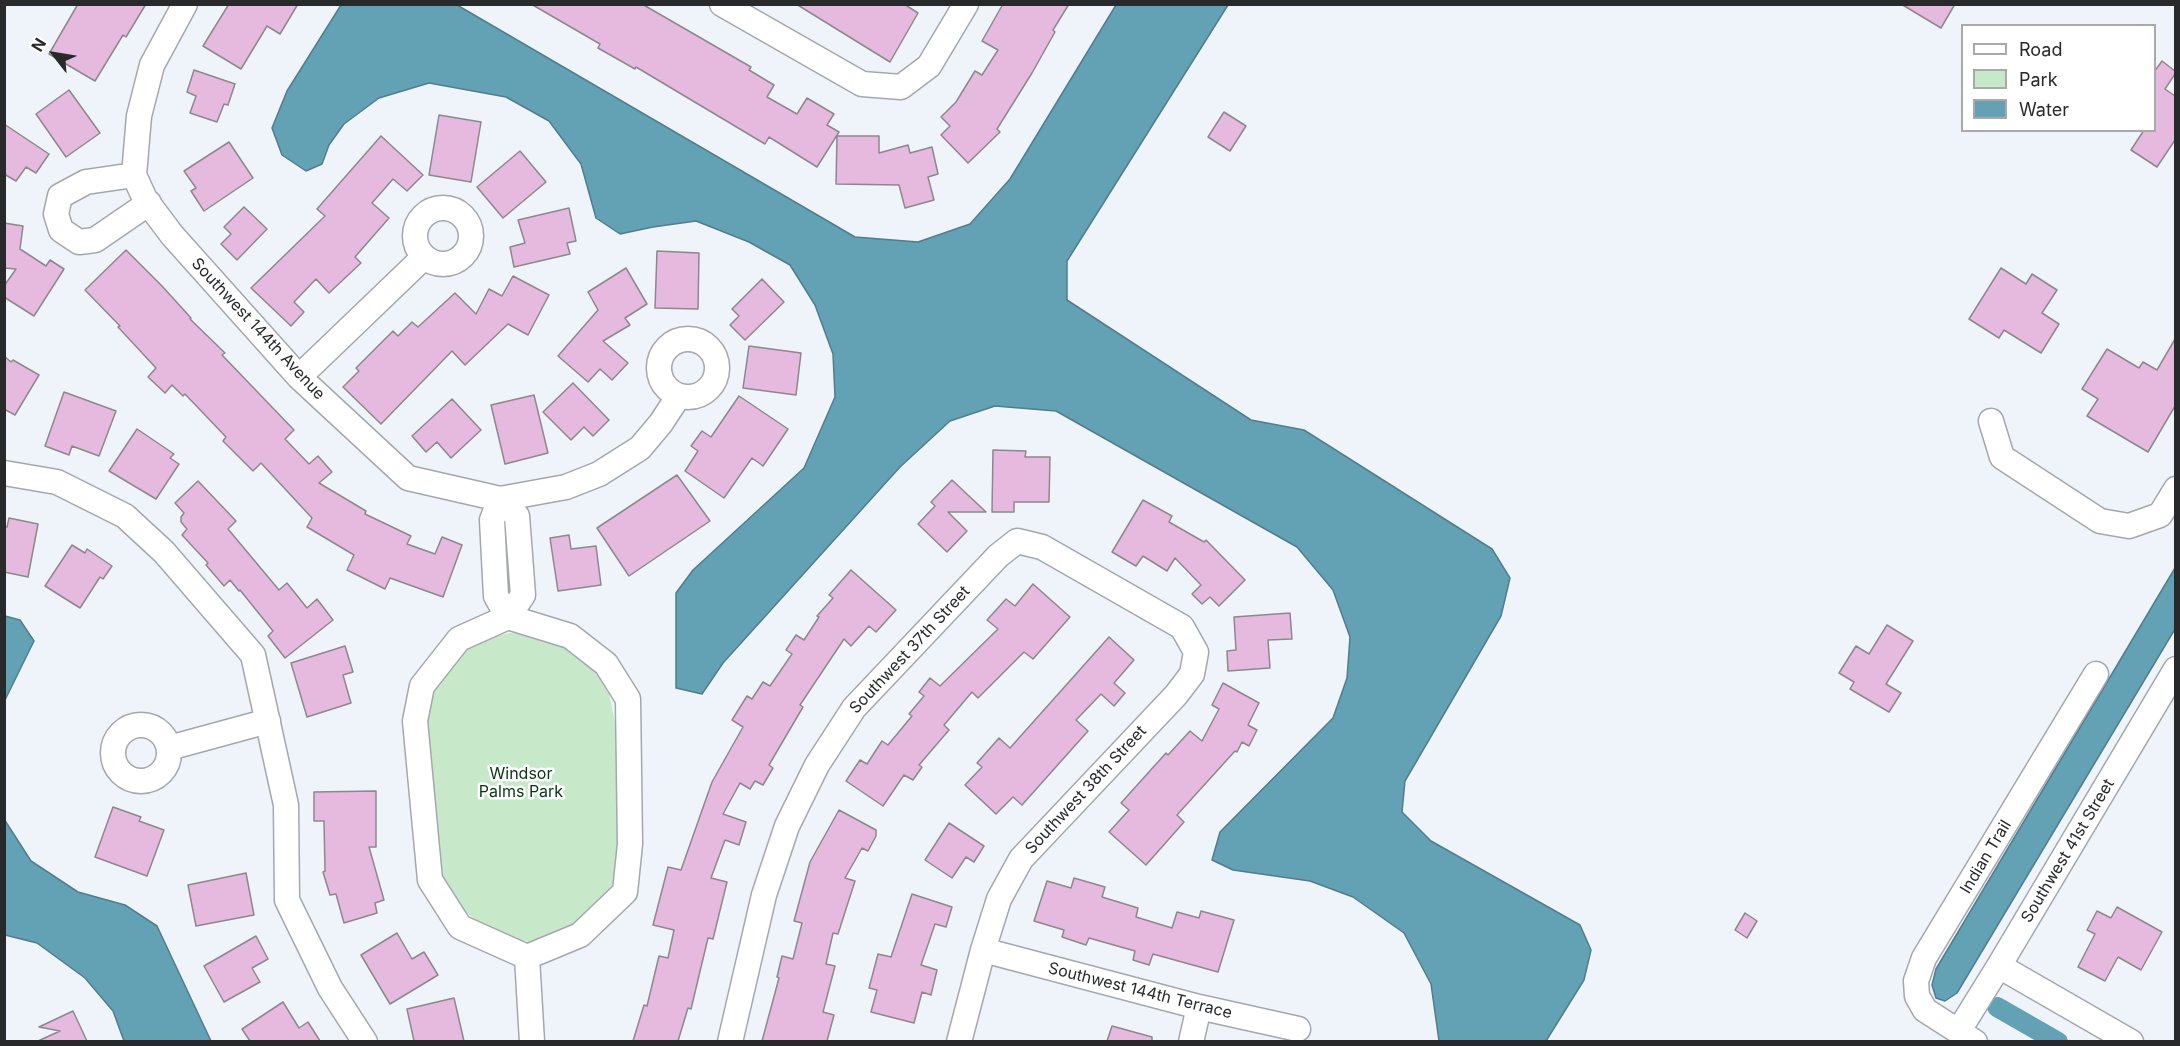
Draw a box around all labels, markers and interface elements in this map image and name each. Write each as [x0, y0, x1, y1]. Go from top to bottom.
north arrow [24, 24, 84, 84]
legend [1961, 24, 2156, 132]
text: N [27, 34, 50, 55]
text: Road [2019, 39, 2062, 60]
text: Park [2019, 69, 2058, 90]
text: Water [2019, 99, 2069, 120]
street label: Southwest 144th Avenue [187, 254, 329, 404]
street label: Southwest 37th Street [846, 582, 974, 718]
street label: Southwest 38th Street [1022, 722, 1150, 858]
park label: Windsor Palms Park [479, 764, 563, 802]
street label: Southwest 41st Street [2017, 776, 2119, 926]
street label: Indian Trail [1957, 817, 2015, 897]
street label: Southwest 144th Terrace [1046, 959, 1234, 1023]

